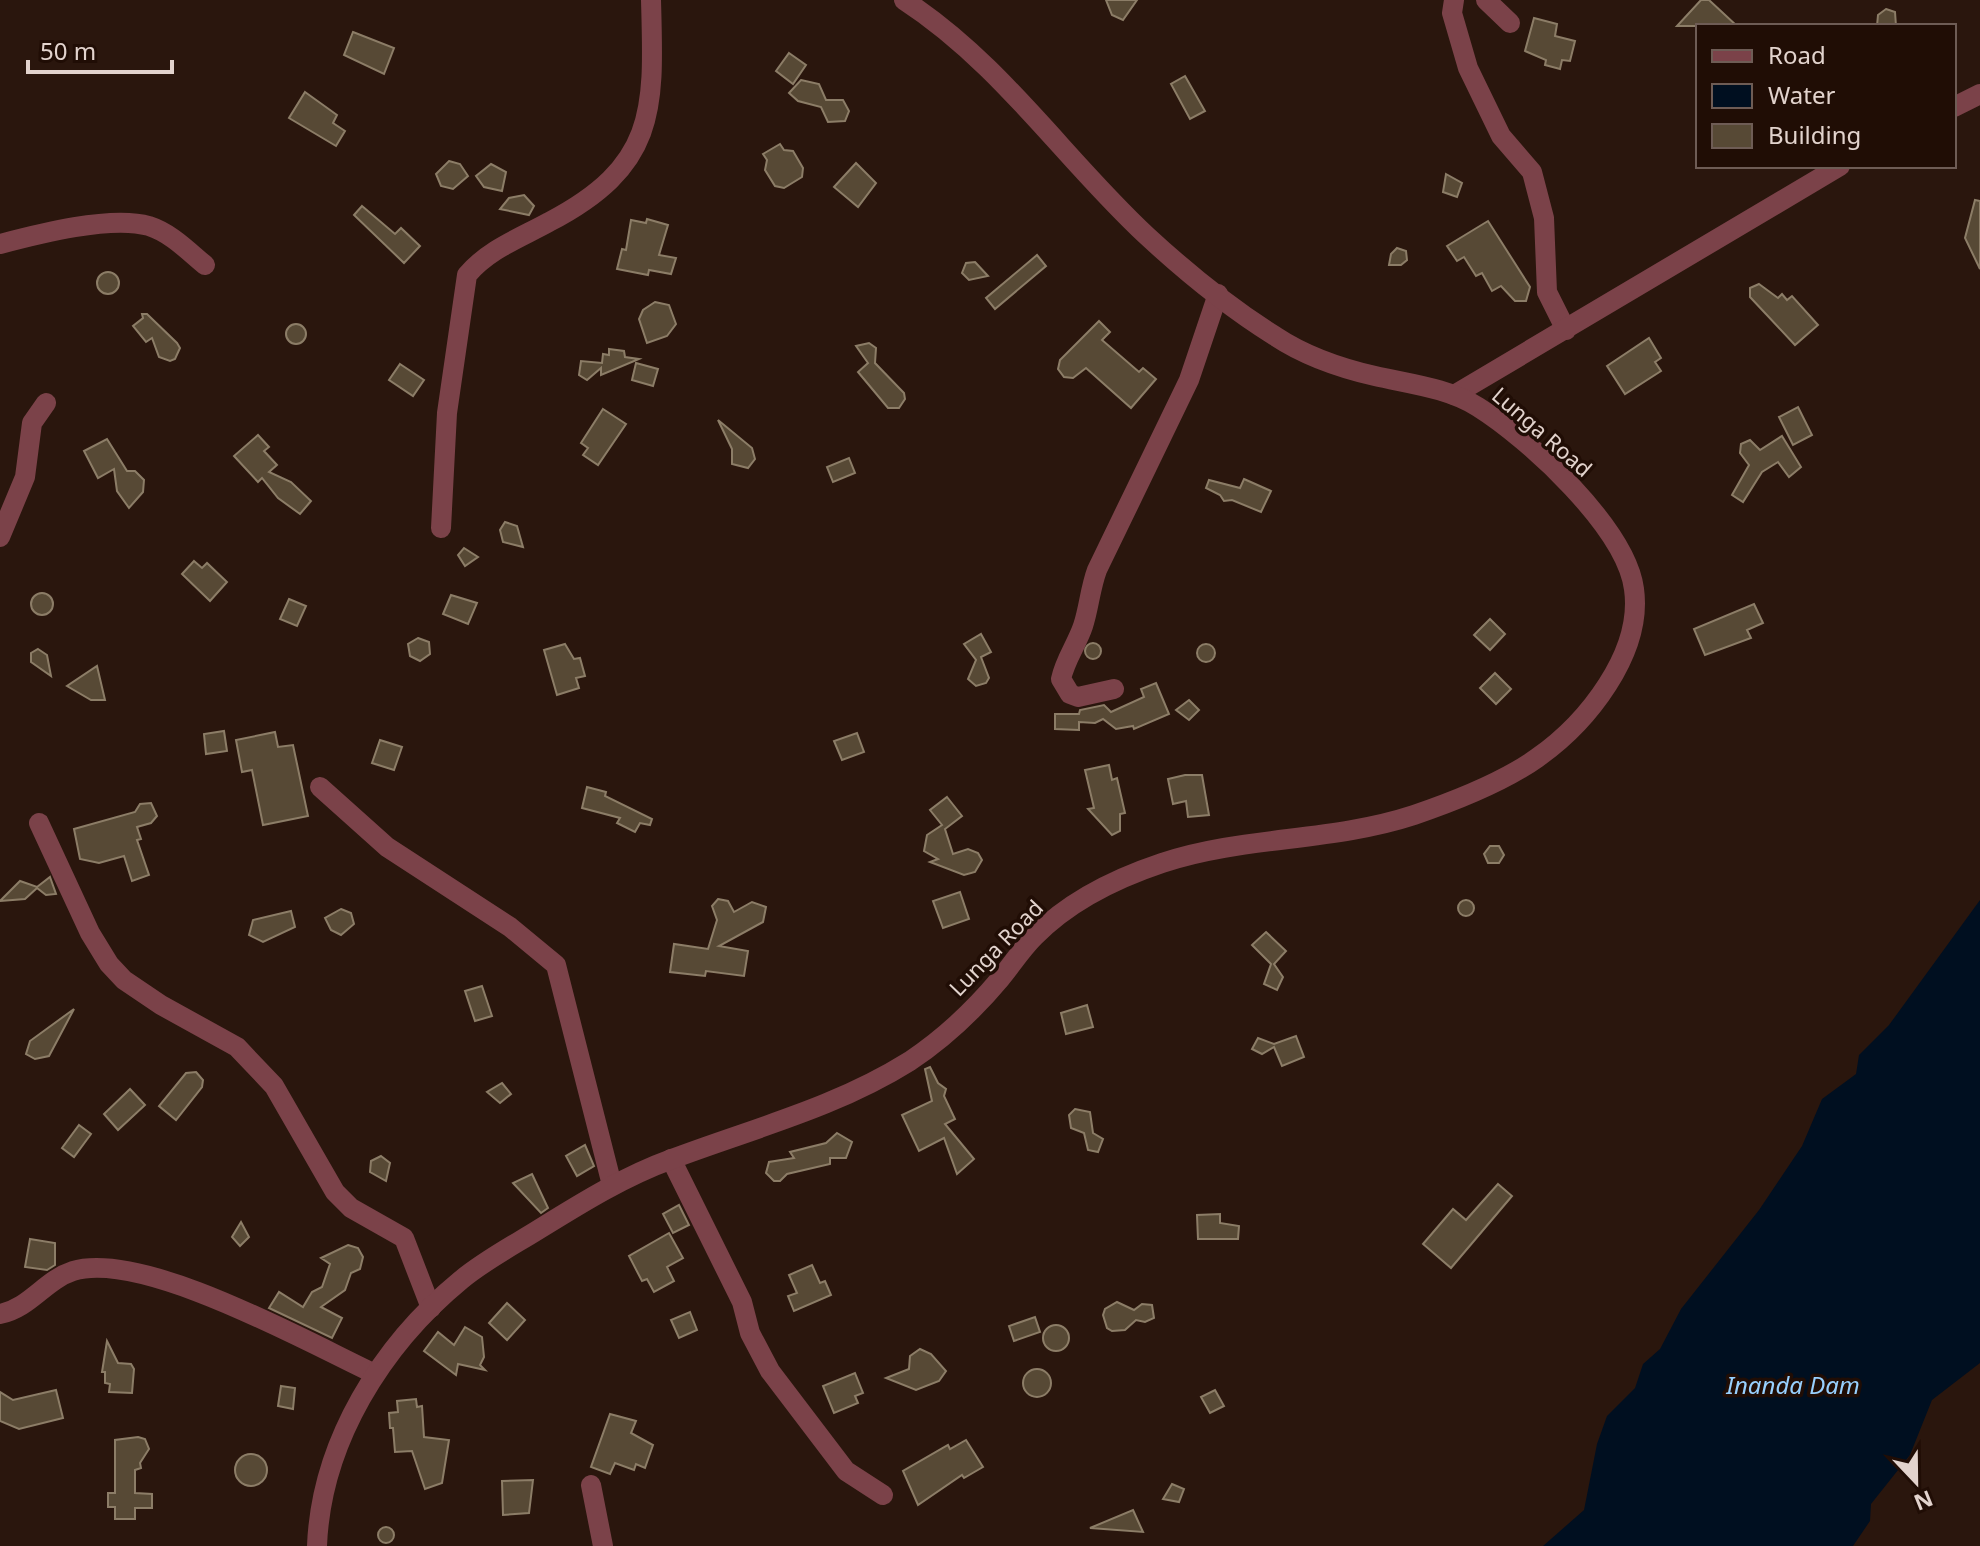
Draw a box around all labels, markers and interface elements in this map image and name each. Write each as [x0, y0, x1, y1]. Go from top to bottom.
scale bar [28, 24, 172, 74]
legend [1696, 24, 1956, 168]
text: 50 m [40, 34, 96, 67]
text: Road [1768, 38, 1826, 71]
text: Water [1768, 78, 1836, 111]
text: Building [1768, 118, 1861, 151]
street label: Lunga Road [1486, 380, 1599, 483]
street label: Lunga Road [942, 893, 1049, 1002]
water label: Inanda Dam [1725, 1368, 1860, 1401]
north arrow [1876, 1442, 1956, 1522]
text: N [1910, 1484, 1938, 1519]

